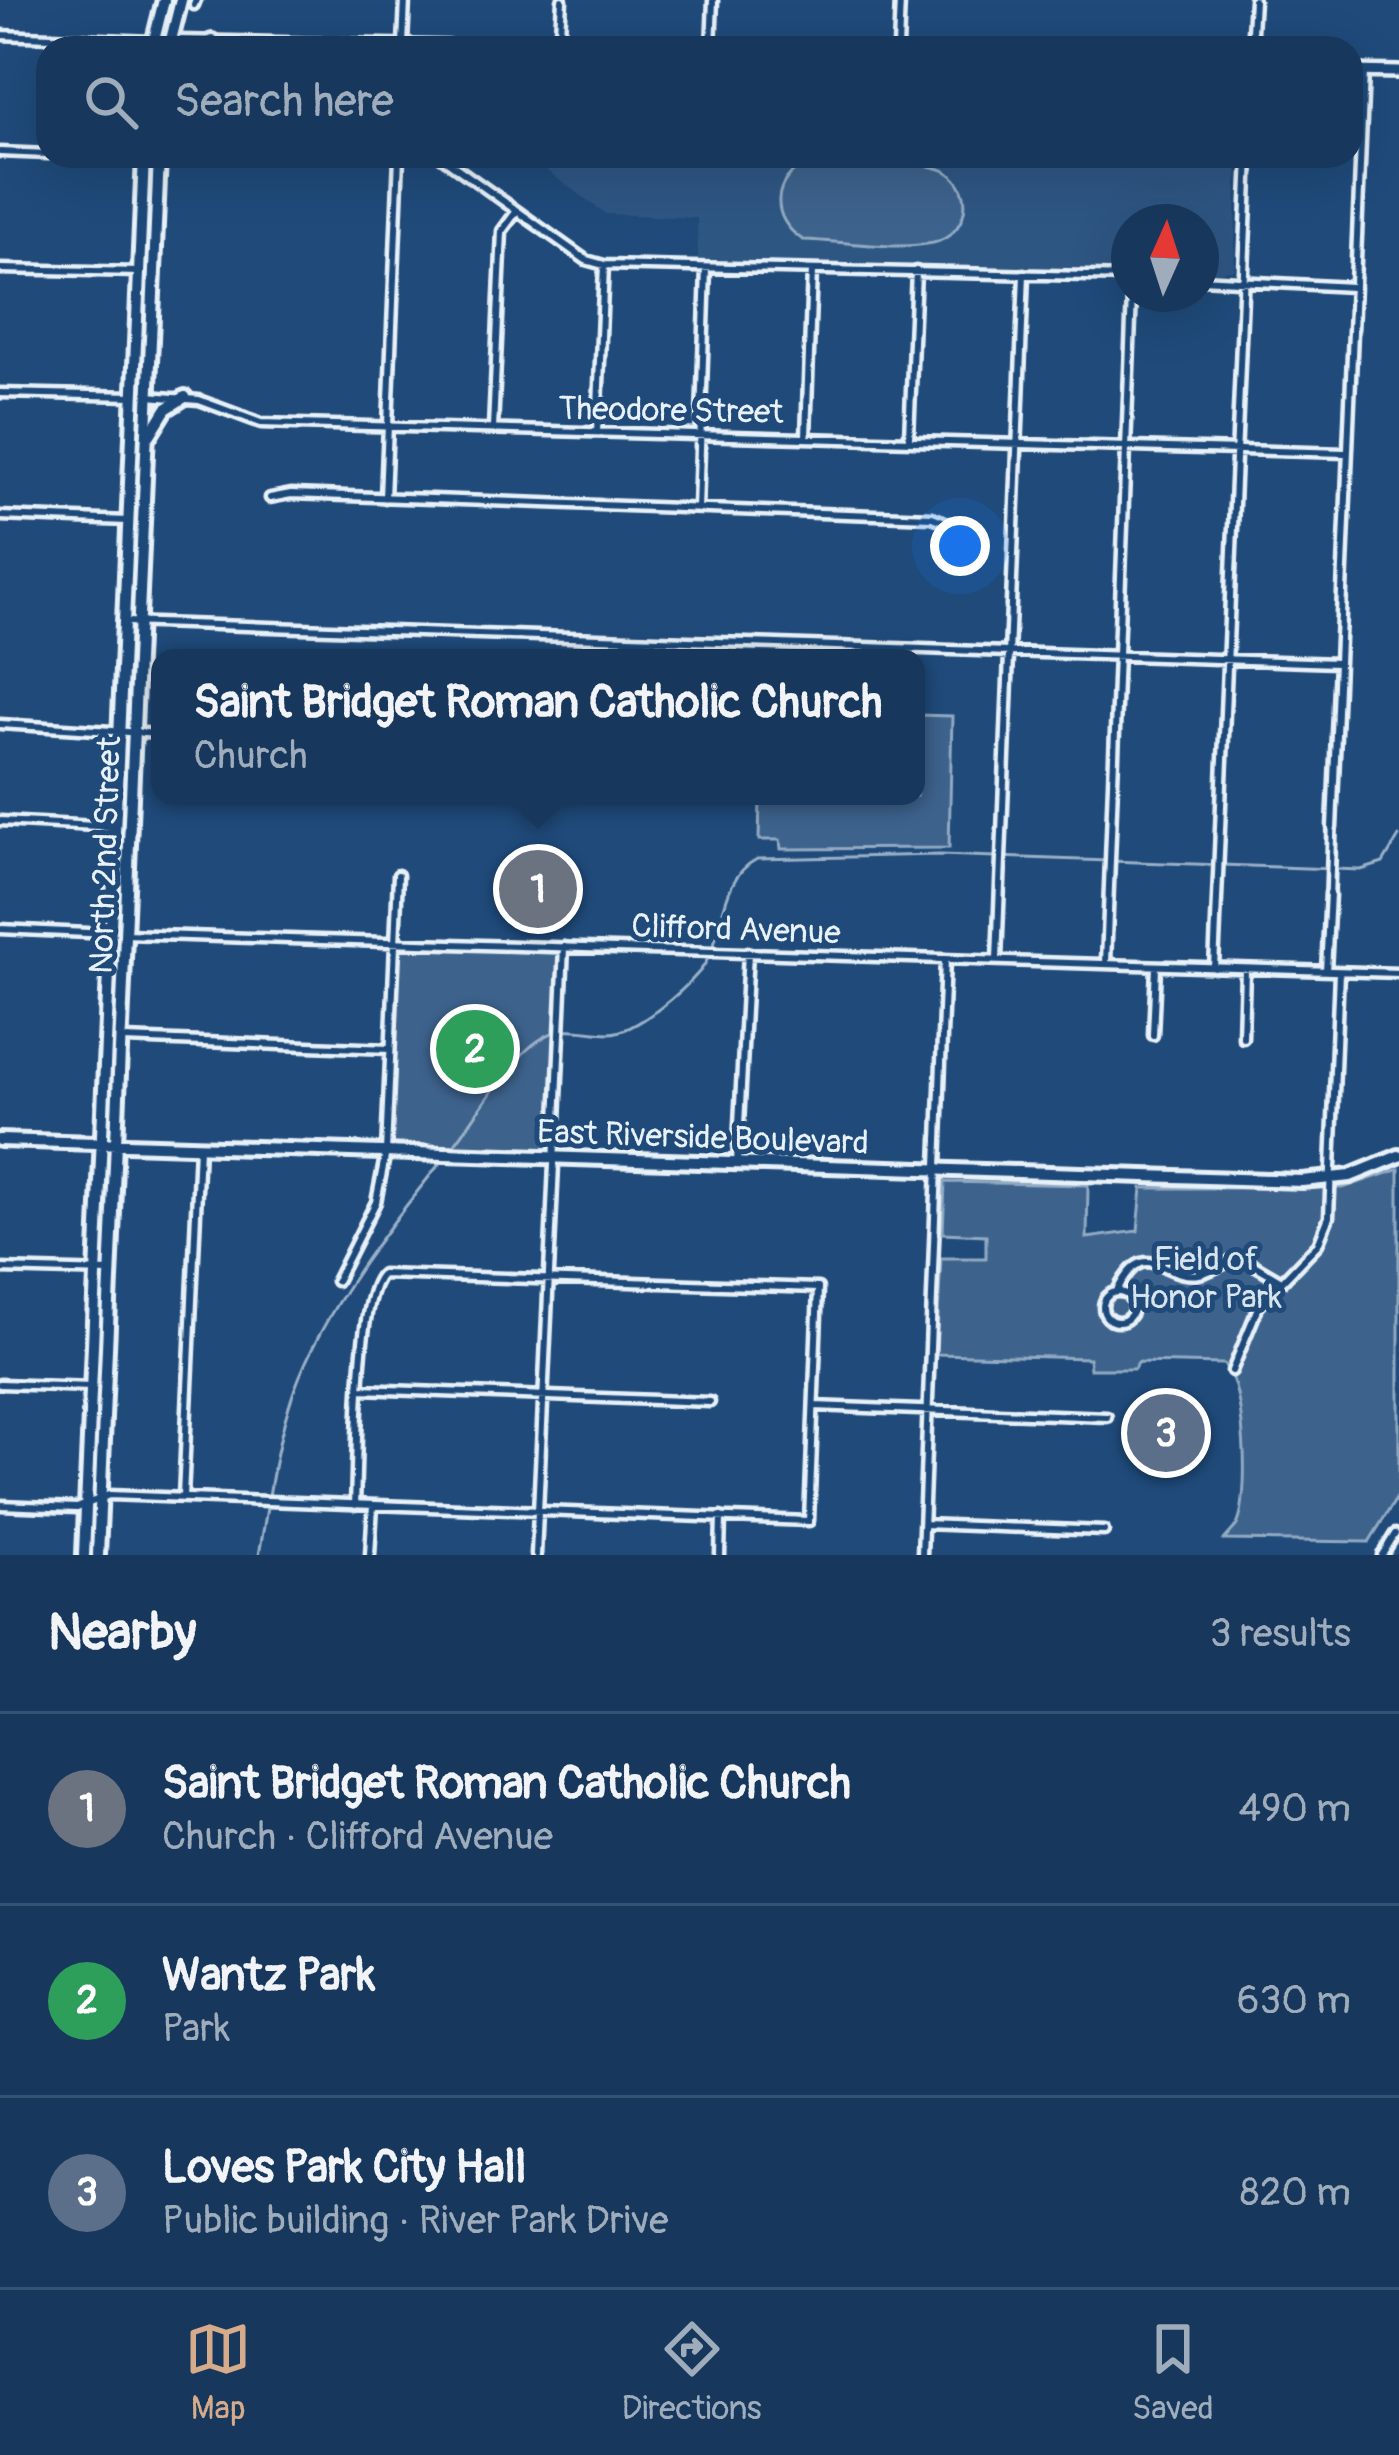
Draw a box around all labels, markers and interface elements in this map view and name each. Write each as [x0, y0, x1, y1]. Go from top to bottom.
search box [36, 36, 1363, 168]
icon: search [78, 69, 144, 135]
text: Search here [174, 74, 394, 130]
north arrow [1111, 204, 1219, 312]
street label: Theodore Street [558, 388, 785, 433]
your location [930, 516, 990, 576]
popup [151, 649, 925, 805]
text: Saint Bridget Roman Catholic Church [194, 675, 882, 731]
text: Church [194, 731, 308, 780]
street label: North 2nd Street [81, 735, 130, 975]
pin: 1 [499, 844, 577, 934]
street label: Clifford Avenue [631, 905, 841, 954]
pin: 2 [436, 1004, 514, 1094]
street label: East Riverside Boulevard [536, 1111, 869, 1164]
park label: Field of Honor Park [1130, 1239, 1282, 1318]
pin: 3 [1127, 1388, 1205, 1478]
text: Nearby [48, 1601, 196, 1665]
text: 3 results [1210, 1609, 1351, 1658]
text: Saint Bridget Roman Catholic Church [162, 1756, 851, 1812]
text: 1 [79, 1784, 95, 1833]
text: 490 m [1239, 1784, 1351, 1833]
text: Church · Clifford Avenue [162, 1812, 553, 1861]
text: Wantz Park [162, 1948, 375, 2004]
text: 2 [76, 1976, 98, 2025]
text: 630 m [1237, 1976, 1351, 2025]
text: Park [162, 2004, 230, 2053]
text: Loves Park City Hall [162, 2140, 526, 2196]
text: 3 [76, 2168, 98, 2217]
text: 820 m [1240, 2168, 1351, 2217]
text: Public building · River Park Drive [162, 2196, 669, 2245]
tab: Map [185, 2316, 251, 2429]
tab: Directions [622, 2316, 762, 2429]
tab: Saved [1132, 2316, 1214, 2429]

